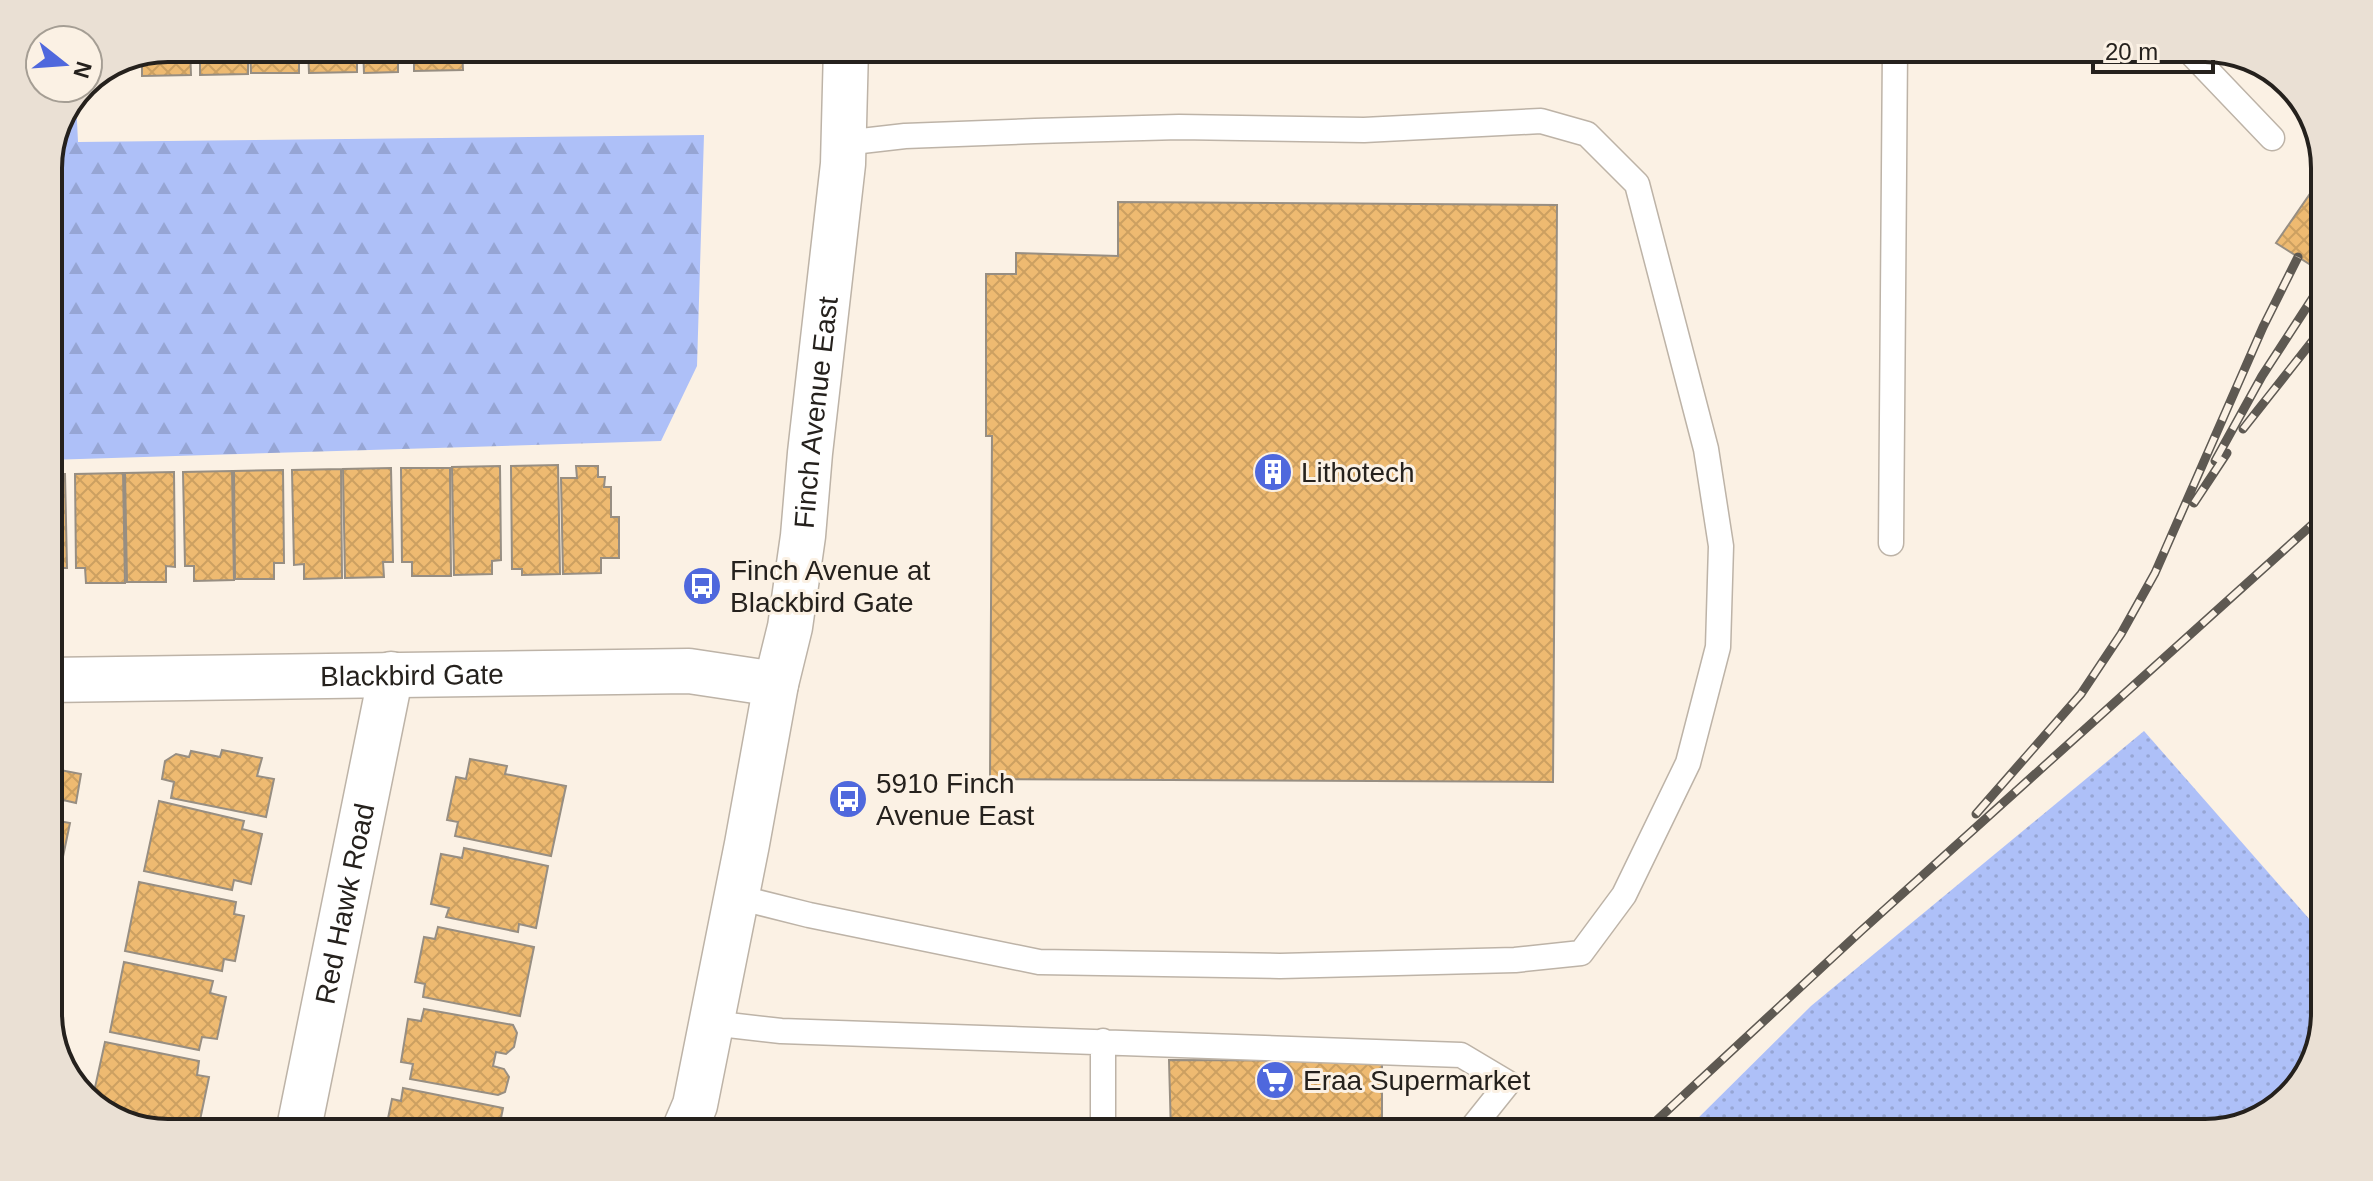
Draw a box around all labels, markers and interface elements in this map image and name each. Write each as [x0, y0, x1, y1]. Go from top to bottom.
north arrow [24, 24, 104, 104]
scale bar [2093, 24, 2213, 74]
text: 20 m [2105, 38, 2158, 65]
text: N [68, 58, 97, 81]
street label: Finch Avenue East [788, 295, 843, 530]
building icon: Lithotech [1252, 451, 1294, 493]
place label: Lithotech [1301, 457, 1415, 488]
place label: Finch Avenue at Blackbird Gate [730, 555, 931, 618]
bus stop icon: Finch Avenue at Blackbird Gate [681, 565, 723, 607]
street label: Blackbird Gate [320, 658, 504, 692]
place label: 5910 Finch Avenue East [876, 768, 1034, 831]
bus stop icon: 5910 Finch Avenue East [827, 778, 869, 820]
street label: Red Hawk Road [309, 801, 380, 1007]
supermarket icon: Eraa Supermarket [1254, 1059, 1296, 1101]
place label: Eraa Supermarket [1303, 1065, 1530, 1096]

